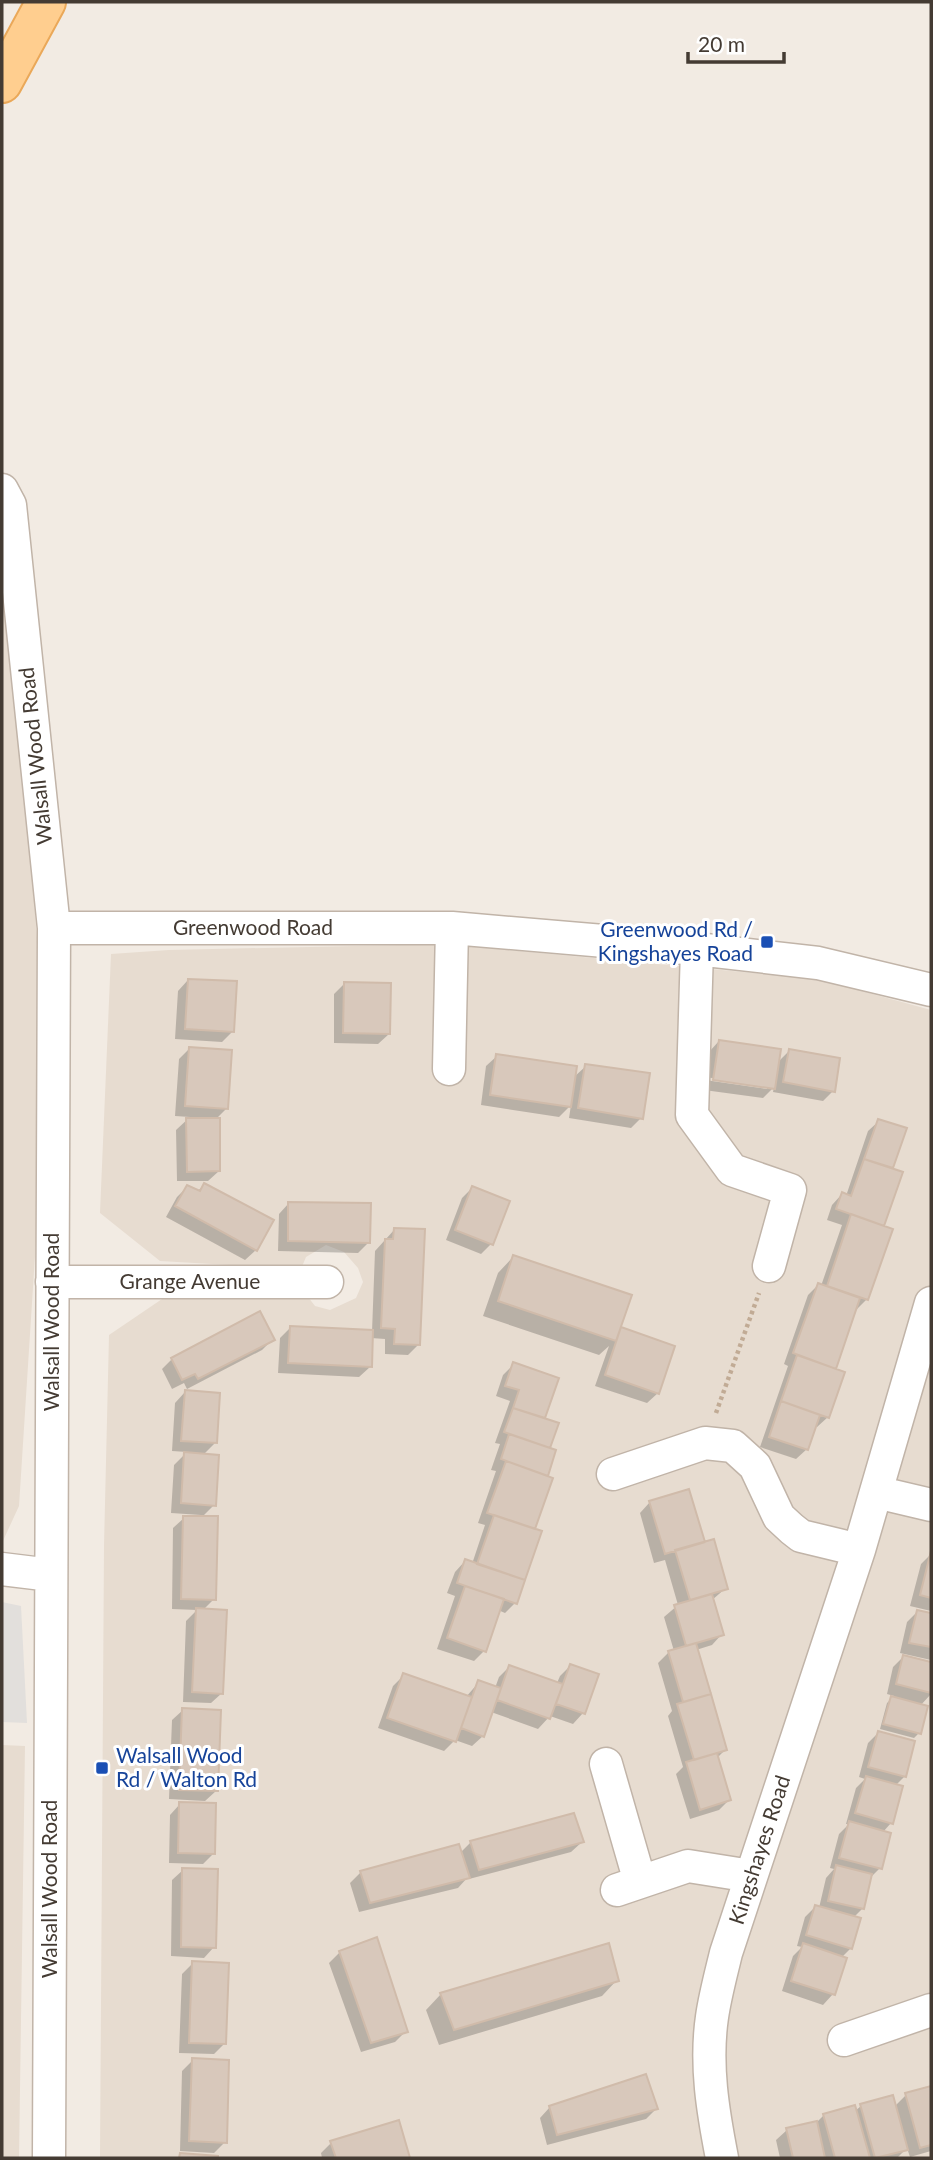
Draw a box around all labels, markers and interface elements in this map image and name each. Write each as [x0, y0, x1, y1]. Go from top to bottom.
scale bar [688, 21, 784, 65]
text: 20 m [698, 31, 745, 56]
street label: Walsall Wood Road [13, 666, 56, 846]
street label: Greenwood Road [173, 914, 333, 939]
place label: Greenwood Rd / Kingshayes Road [598, 916, 753, 965]
marker: Greenwood Rd / Kingshayes Road [759, 934, 775, 950]
street label: Walsall Wood Road [38, 1233, 63, 1411]
street label: Grange Avenue [120, 1268, 260, 1293]
place label: Walsall Wood Rd / Walton Rd [116, 1742, 257, 1791]
marker: Walsall Wood Rd / Walton Rd [94, 1760, 110, 1776]
street label: Kingshayes Road [723, 1772, 794, 1927]
street label: Walsall Wood Road [36, 1800, 61, 1978]

